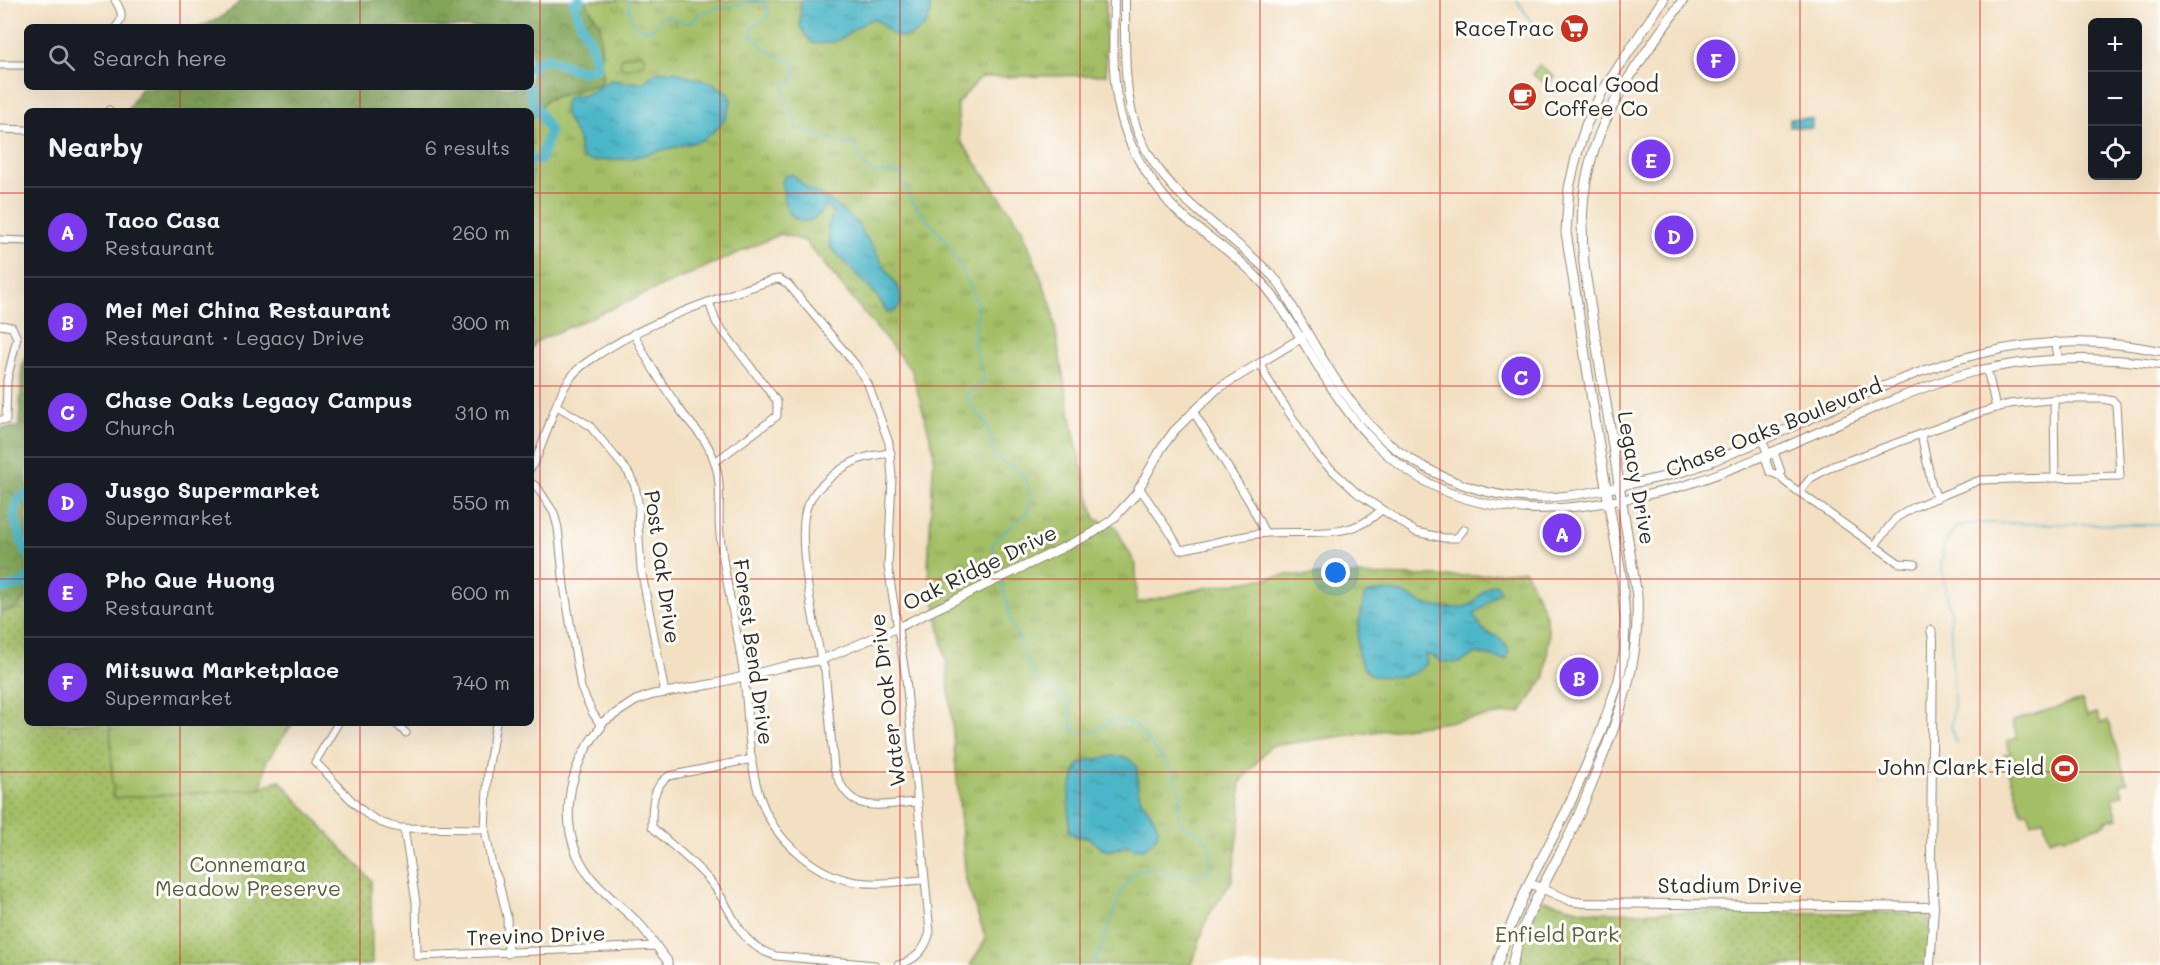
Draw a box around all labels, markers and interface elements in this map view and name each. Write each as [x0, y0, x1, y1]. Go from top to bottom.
supermarket icon: RaceTrac [1559, 13, 1591, 45]
place label: RaceTrac [1454, 14, 1554, 41]
map controls [2088, 18, 2142, 180]
button: + [2088, 18, 2142, 72]
search box [24, 24, 534, 90]
pin: F [1696, 36, 1736, 82]
icon: search [45, 41, 78, 74]
text: Search here [93, 43, 227, 72]
place label: Local Good Coffee Co [1544, 70, 1659, 121]
button: − [2088, 72, 2142, 126]
cafe icon: Local Good Coffee Co [1507, 81, 1539, 113]
button: locate [2088, 126, 2142, 180]
text: Nearby [48, 130, 143, 164]
text: 6 results [425, 134, 510, 160]
pin: E [1632, 136, 1670, 182]
text: Taco Casa [105, 205, 220, 234]
pin: D [1654, 212, 1694, 258]
text: A [61, 219, 74, 245]
text: 260 m [452, 219, 510, 245]
text: Restaurant [105, 234, 215, 260]
text: Mei Mei China Restaurant [105, 295, 391, 324]
text: B [61, 309, 74, 335]
text: 300 m [451, 309, 510, 335]
text: Restaurant · Legacy Drive [105, 324, 364, 350]
pin: C [1502, 354, 1540, 398]
street label: Chase Oaks Boulevard [1661, 371, 1886, 482]
text: Chase Oaks Legacy Campus [105, 385, 412, 414]
text: C [60, 399, 75, 425]
text: 310 m [455, 399, 510, 425]
street label: Legacy Drive [1612, 409, 1662, 546]
text: Church [105, 414, 175, 440]
text: Jusgo Supermarket [105, 475, 320, 504]
street label: Post Oak Drive [639, 488, 688, 645]
text: D [60, 489, 75, 515]
text: 550 m [452, 489, 510, 515]
text: Supermarket [105, 504, 232, 530]
pin: A [1542, 510, 1582, 556]
street label: Oak Ridge Drive [898, 518, 1061, 616]
street label: Forest Bend Drive [728, 557, 781, 746]
your location [1321, 558, 1350, 587]
text: Pho Que Huong [105, 565, 275, 594]
text: E [61, 579, 74, 605]
text: 600 m [451, 579, 510, 605]
text: Restaurant [105, 594, 215, 620]
street label: Water Oak Drive [863, 612, 911, 788]
pin: B [1560, 654, 1598, 700]
text: Mitsuwa Marketplace [105, 655, 339, 684]
text: F [61, 669, 74, 695]
text: 740 m [452, 669, 510, 695]
text: Supermarket [105, 684, 232, 710]
sports icon: John Clark Field [2049, 752, 2081, 784]
place label: John Clark Field [1878, 753, 2044, 780]
park label: Connemara Meadow Preserve [155, 850, 341, 901]
street label: Stadium Drive [1658, 871, 1802, 898]
street label: Trevino Drive [466, 919, 606, 950]
park label: Enfield Park [1495, 920, 1619, 947]

